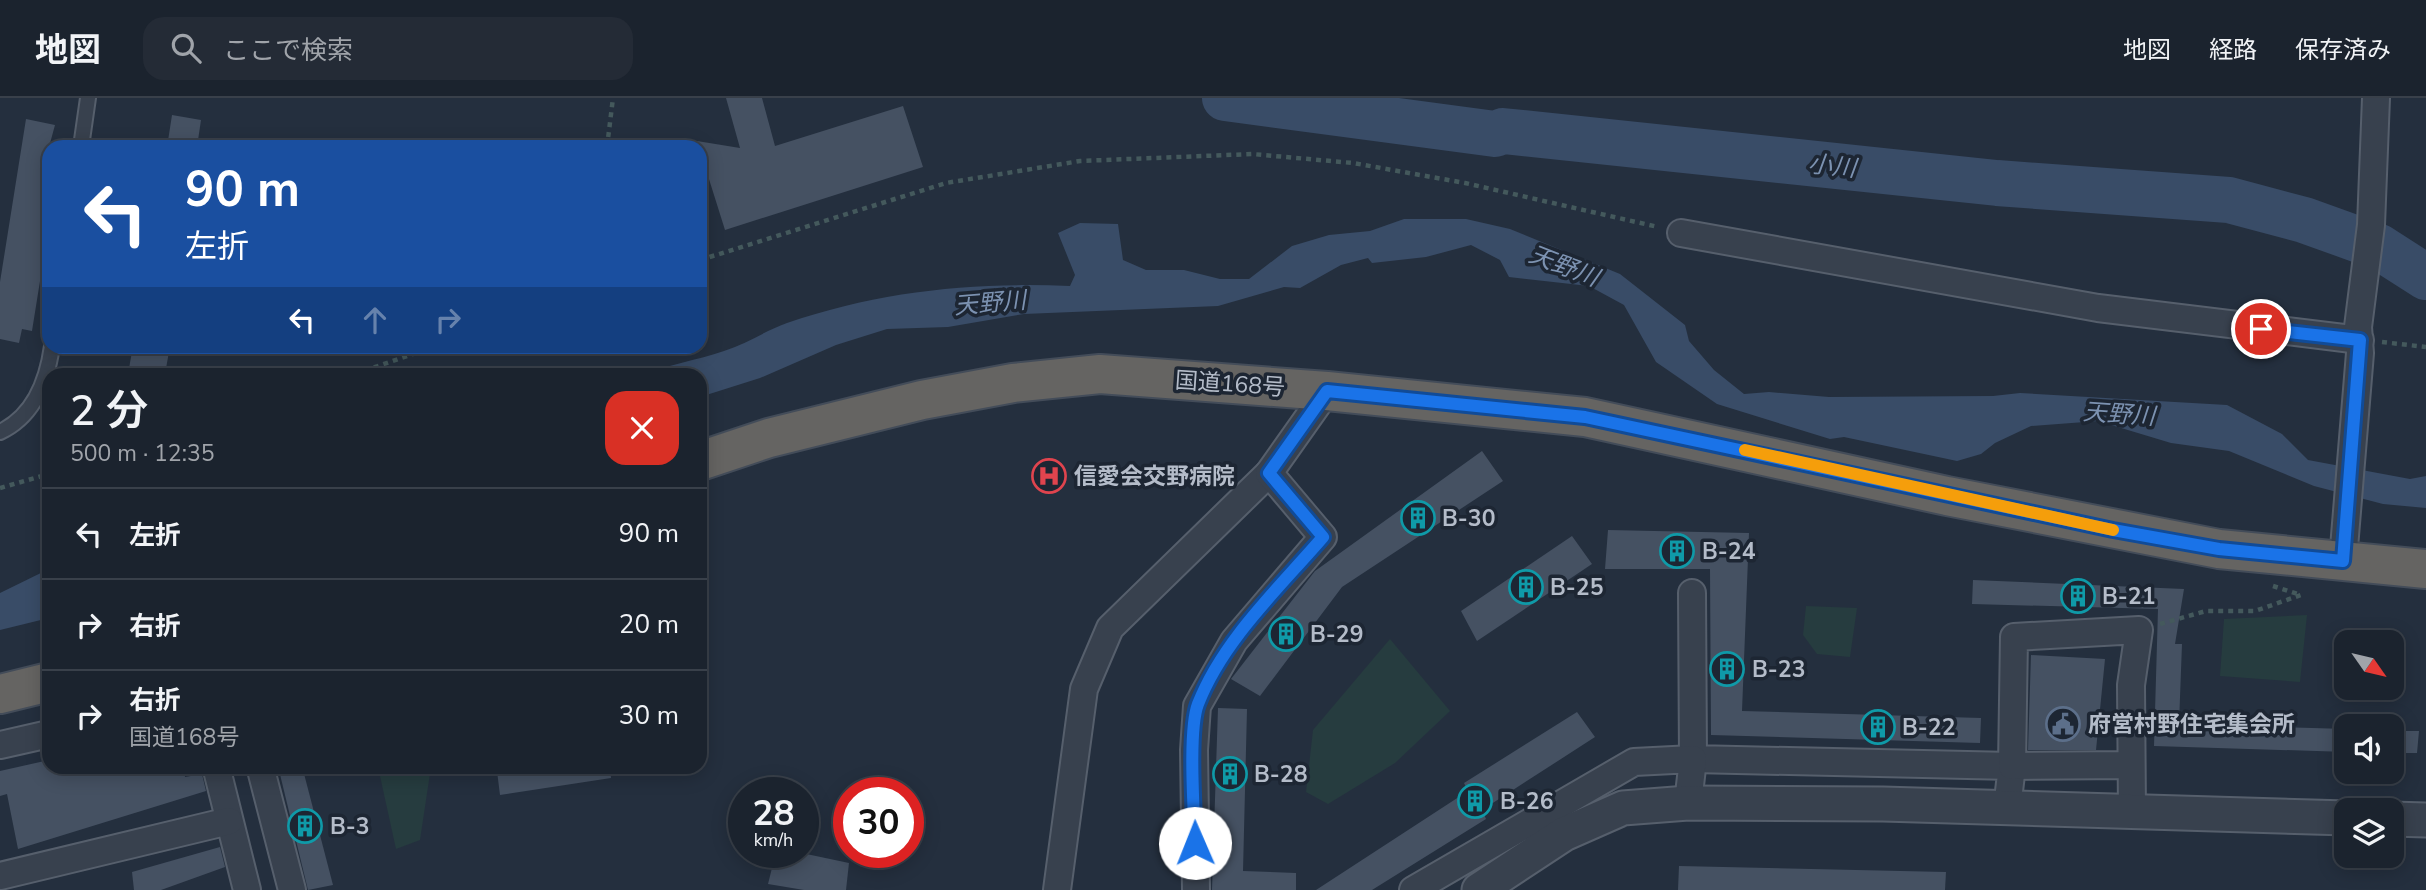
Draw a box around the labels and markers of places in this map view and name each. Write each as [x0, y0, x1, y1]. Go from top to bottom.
pin [2231, 299, 2291, 359]
hospital icon: 信愛会交野病院 [1030, 457, 1068, 495]
place label: 信愛会交野病院 [1074, 461, 1235, 492]
building icon: B-30 [1399, 499, 1437, 537]
place label: B-30 [1442, 503, 1495, 534]
building icon: B-24 [1658, 532, 1696, 570]
place label: B-24 [1702, 536, 1756, 567]
building icon: B-25 [1507, 568, 1545, 606]
place label: B-25 [1550, 572, 1603, 603]
building icon: B-21 [2059, 577, 2097, 615]
place label: B-21 [2102, 581, 2155, 612]
building icon: B-29 [1267, 615, 1305, 653]
place label: B-29 [1310, 619, 1363, 650]
building icon: B-23 [1708, 650, 1746, 688]
place label: B-23 [1752, 654, 1805, 685]
public building icon: 府営村野住宅集会所 [2044, 705, 2082, 743]
building icon: B-22 [1859, 708, 1897, 746]
place label: 府営村野住宅集会所 [2088, 709, 2295, 740]
place label: B-22 [1902, 712, 1955, 743]
building icon: B-28 [1211, 755, 1249, 793]
place label: B-28 [1254, 759, 1307, 790]
building icon: B-26 [1456, 782, 1494, 820]
place label: B-26 [1500, 786, 1553, 817]
building icon: B-3 [286, 807, 324, 845]
place label: B-3 [330, 811, 370, 842]

